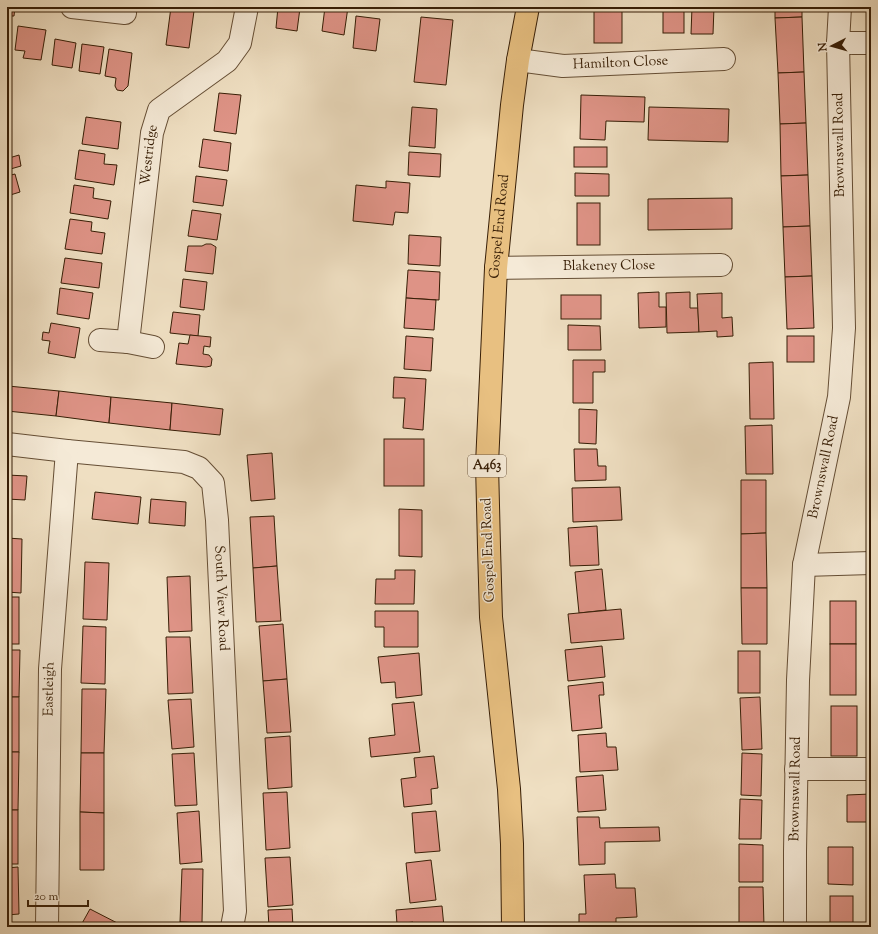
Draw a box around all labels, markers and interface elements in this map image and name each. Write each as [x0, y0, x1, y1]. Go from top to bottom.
north arrow [812, 26, 852, 66]
text: N [815, 42, 832, 53]
street label: Hamilton Close [572, 51, 669, 76]
street label: Brownswall Road [829, 92, 851, 198]
street label: Westridge [136, 122, 164, 187]
street label: Gospel End Road [486, 173, 515, 279]
street label: Blakeney Close [563, 256, 655, 277]
street label: Brownswall Road [804, 414, 845, 521]
road number: A463 [468, 455, 506, 477]
street label: Gospel End Road [477, 497, 501, 603]
street label: South View Road [208, 545, 233, 651]
street label: Eastleigh [39, 661, 61, 716]
street label: Brownswall Road [785, 736, 807, 842]
scale bar [28, 882, 88, 908]
text: 20 m [34, 888, 59, 906]

